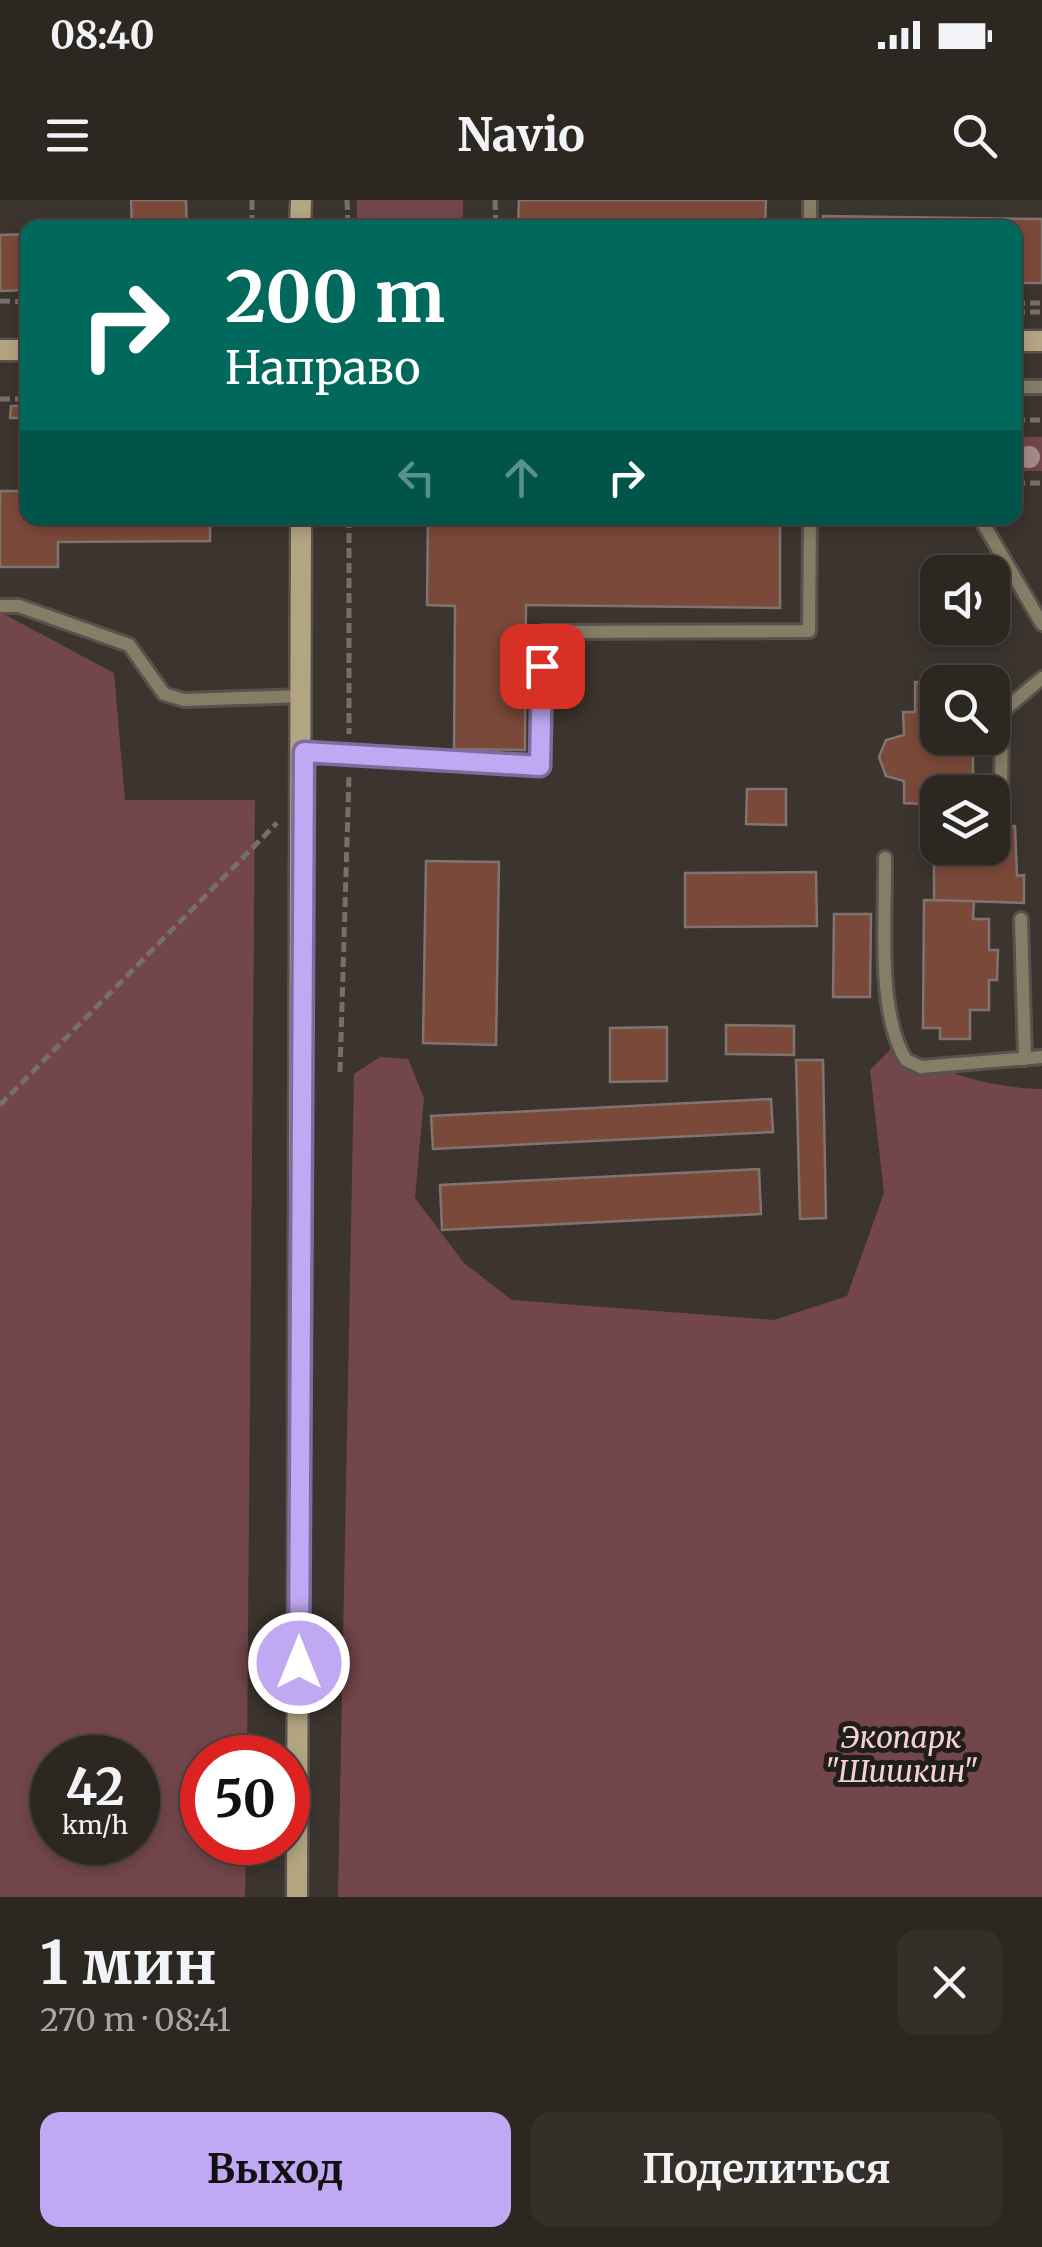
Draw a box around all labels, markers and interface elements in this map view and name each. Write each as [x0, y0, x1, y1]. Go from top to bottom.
text: 08:40 [50, 12, 155, 59]
text: Navio [457, 107, 585, 163]
icon: menu [40, 108, 95, 163]
icon: search [947, 108, 1002, 163]
text: 200 m [225, 253, 445, 341]
icon: right [60, 260, 190, 390]
text: Направо [225, 340, 421, 396]
icon: left [389, 450, 444, 505]
icon: ahead [494, 450, 549, 505]
icon: right [599, 450, 654, 505]
map controls [920, 555, 1010, 865]
button: sound [920, 555, 1010, 645]
pin [500, 624, 585, 709]
icon: arrive [515, 639, 570, 694]
button: search [920, 665, 1010, 755]
button: layers [920, 775, 1010, 865]
position arrow [247, 1611, 351, 1715]
park label: Экопарк "Шишкин" [824, 1718, 978, 1790]
speed limit sign: 50 [180, 1735, 310, 1865]
text: 42 [65, 1756, 125, 1819]
text: km/h [62, 1809, 128, 1841]
text: 1 мин [40, 1925, 217, 2000]
button: close [897, 1930, 1002, 2035]
text: 270 m · 08:41 [40, 2000, 231, 2040]
button: Выход [40, 2112, 511, 2227]
button: Поделиться [531, 2112, 1002, 2227]

